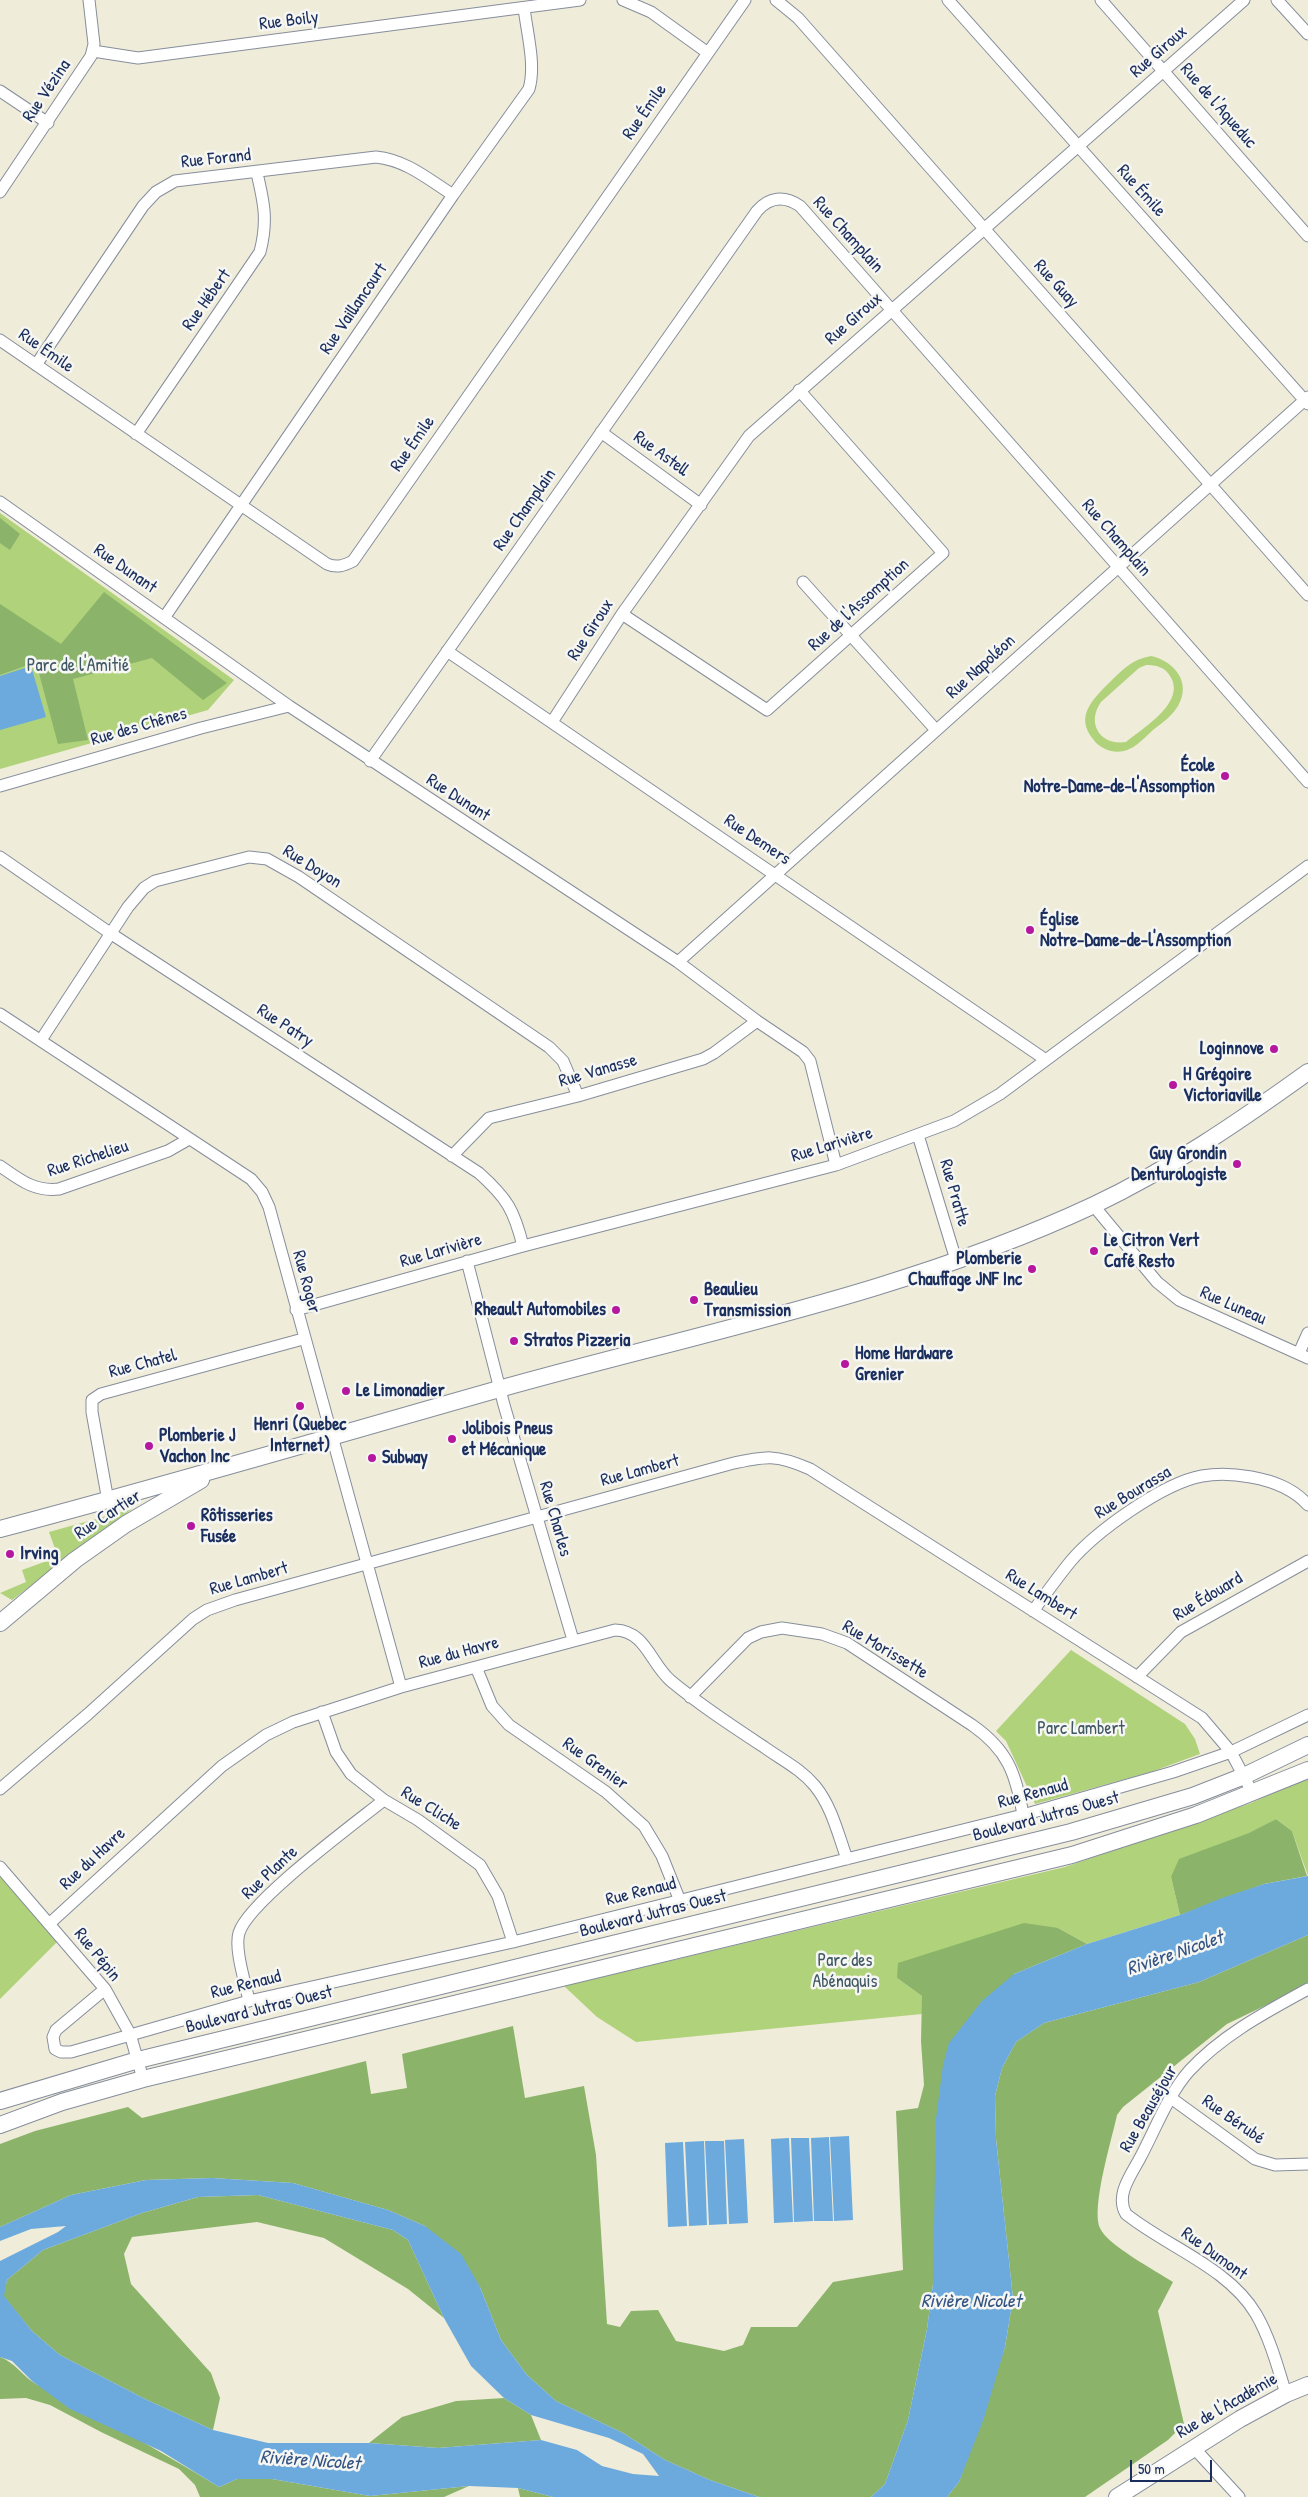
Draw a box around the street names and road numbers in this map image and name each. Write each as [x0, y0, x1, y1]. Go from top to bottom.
street label: Rue Boily [258, 7, 320, 35]
street label: Rue Giroux [1126, 21, 1192, 83]
street label: Rue Vézina [18, 56, 76, 126]
street label: Rue de l'Aqueduc [1175, 59, 1261, 153]
street label: Rue Émile [618, 80, 672, 144]
street label: Rue Forand [180, 145, 252, 173]
street label: Rue Émile [1112, 160, 1170, 222]
street label: Rue Champlain [808, 192, 888, 278]
street label: Rue Guay [1029, 256, 1083, 312]
street label: Rue Vaillancourt [316, 259, 392, 359]
street label: Rue Hébert [178, 265, 236, 335]
street label: Rue Giroux [821, 288, 887, 350]
street label: Rue Émile [14, 324, 78, 378]
street label: Rue Émile [386, 412, 440, 476]
street label: Rue Astell [629, 427, 693, 481]
street label: Rue Champlain [489, 465, 561, 555]
street label: Rue Champlain [1077, 495, 1155, 581]
street label: Rue Dunant [89, 540, 161, 598]
street label: Rue de l'Assomption [804, 554, 914, 656]
street label: Rue Giroux [563, 595, 619, 665]
street label: Rue Napoléon [942, 630, 1020, 704]
street label: Rue des Chênes [89, 703, 189, 751]
street label: Rue Dunant [422, 769, 494, 827]
street label: Rue Demers [720, 810, 794, 870]
street label: Rue Doyon [279, 840, 345, 894]
street label: Rue Patry [253, 1000, 317, 1052]
street label: Rue Vanasse [557, 1050, 639, 1092]
street label: Rue Larivière [789, 1122, 875, 1168]
street label: Rue Richelieu [45, 1136, 131, 1182]
street label: Rue Pratte [934, 1157, 974, 1229]
street label: Rue Larivière [398, 1229, 484, 1273]
street label: Rue Roger [287, 1248, 325, 1316]
street label: Rue Luneau [1197, 1282, 1269, 1330]
street label: Rue Chatel [107, 1345, 179, 1383]
street label: Rue Lambert [598, 1450, 682, 1492]
street label: Rue Bourassa [1091, 1462, 1175, 1524]
street label: Rue Charles [534, 1479, 576, 1559]
street label: Rue Cartier [71, 1486, 145, 1544]
street label: Rue Lambert [207, 1558, 291, 1600]
street label: Rue Lambert [1001, 1565, 1081, 1625]
street label: Rue Édouard [1169, 1568, 1247, 1626]
street label: Rue Morissette [838, 1616, 932, 1684]
street label: Rue du Havre [417, 1632, 501, 1674]
street label: Rue Grenier [558, 1733, 632, 1795]
street label: Rue Renaud [996, 1774, 1070, 1814]
street label: Rue Cliche [397, 1782, 465, 1836]
street label: Boulevard Jutras Ouest [971, 1787, 1121, 1847]
street label: Rue du Havre [56, 1823, 130, 1895]
street label: Rue Plante [238, 1842, 302, 1904]
street label: Rue Renaud [604, 1873, 678, 1911]
street label: Boulevard Jutras Ouest [577, 1885, 729, 1943]
street label: Rue Pépin [69, 1924, 125, 1986]
street label: Rue Renaud [209, 1966, 283, 2004]
street label: Boulevard Jutras Ouest [183, 1981, 335, 2039]
street label: Rue Beauséjour [1115, 2062, 1183, 2156]
street label: Rue Bérubé [1197, 2091, 1269, 2149]
street label: Rue Dumont [1177, 2223, 1251, 2285]
street label: Rue de l'Académie [1173, 2368, 1281, 2444]

